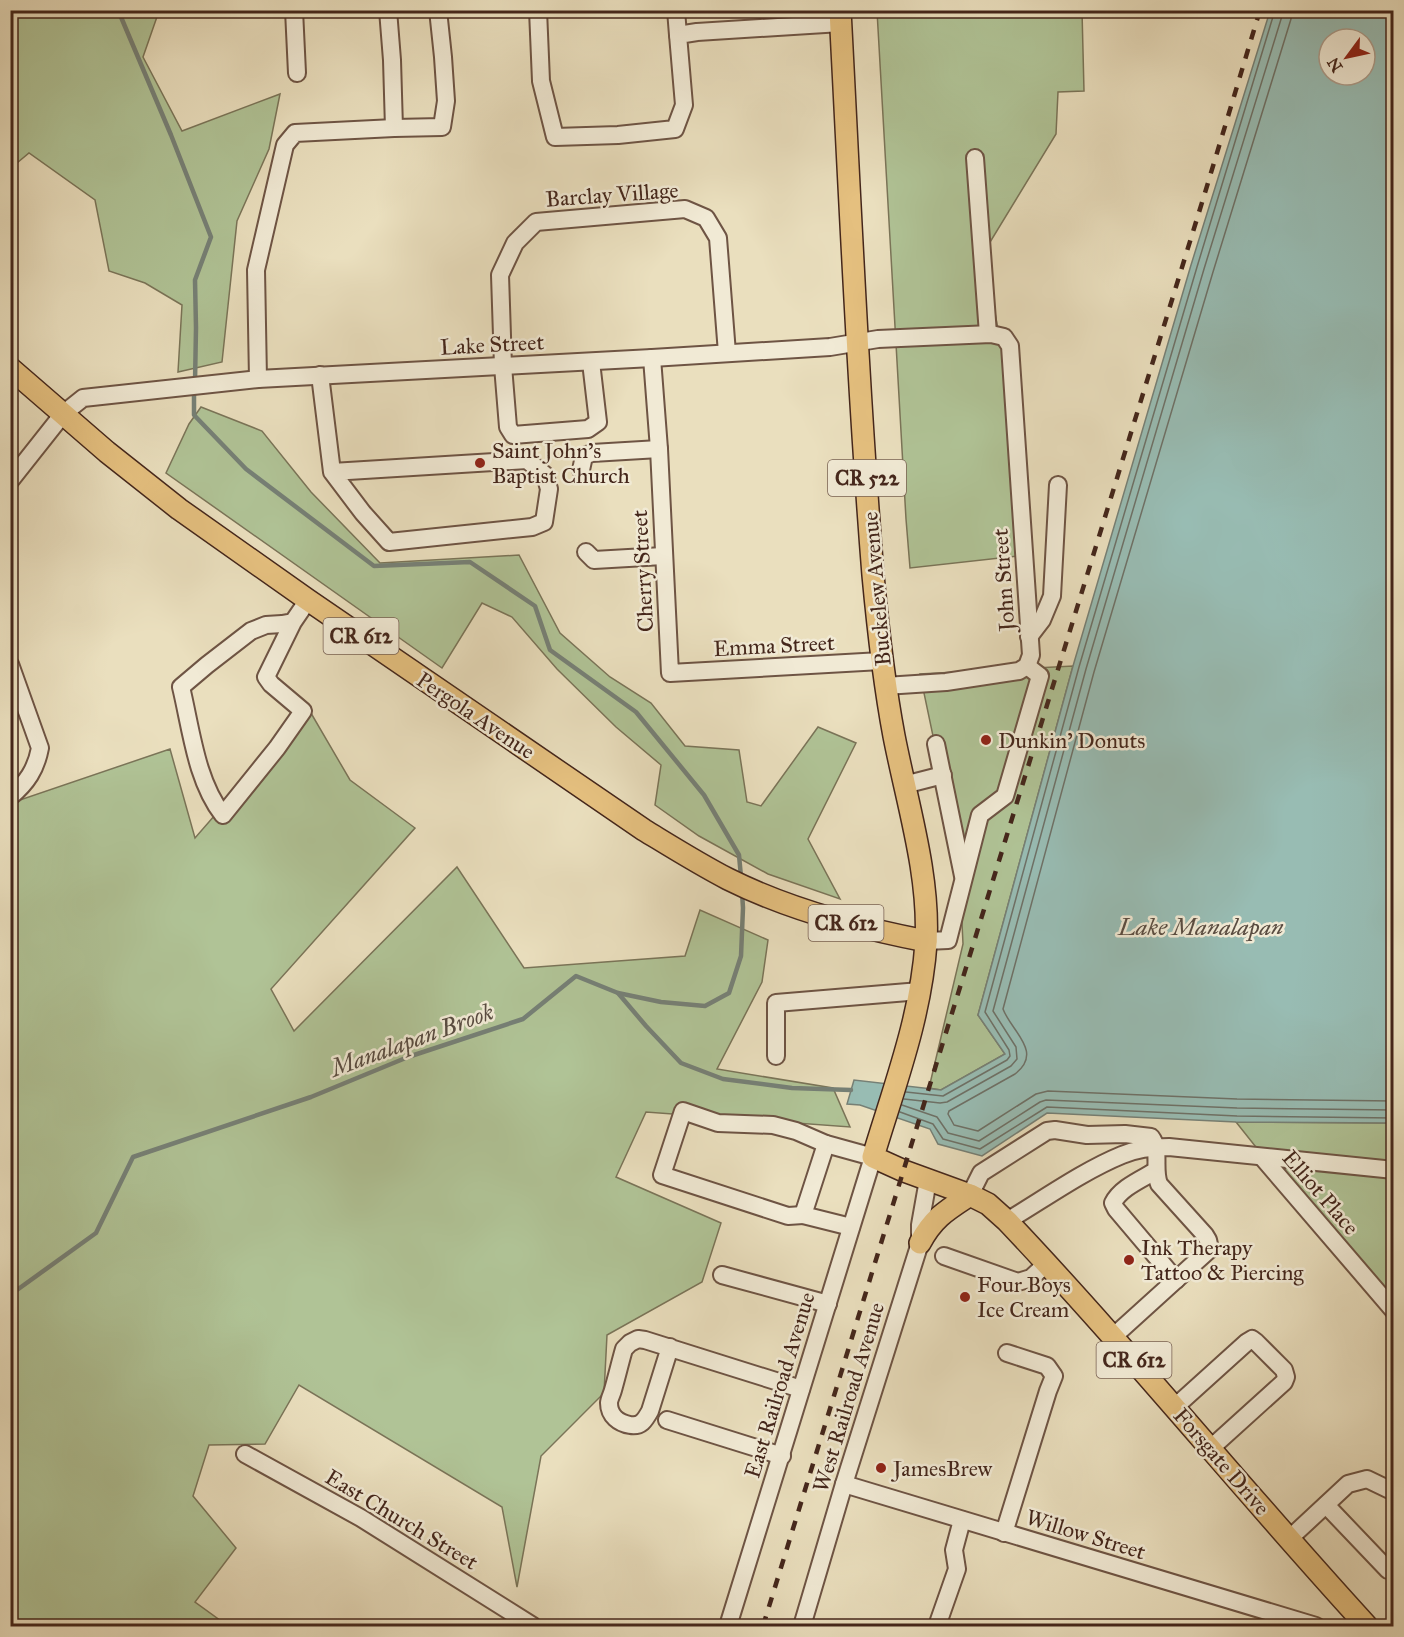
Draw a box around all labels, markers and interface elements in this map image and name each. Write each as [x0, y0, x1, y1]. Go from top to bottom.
north arrow [1317, 27, 1377, 87]
text: N [1323, 54, 1347, 76]
street label: Barclay Village [545, 176, 679, 213]
street label: Lake Street [439, 328, 545, 361]
place label: Saint John's Baptist Church [492, 437, 630, 489]
marker: Saint John's Baptist Church [473, 456, 487, 470]
road number: CR 522 [828, 460, 906, 496]
street label: Cherry Street [626, 509, 659, 633]
street label: Buckelew Avenue [856, 511, 897, 667]
street label: John Street [986, 527, 1021, 634]
road number: CR 612 [324, 618, 398, 654]
street label: Emma Street [713, 629, 836, 662]
street label: Pergola Avenue [411, 666, 540, 765]
place label: Dunkin' Donuts [998, 727, 1145, 754]
marker: Dunkin' Donuts [979, 733, 993, 747]
road number: CR 612 [808, 905, 884, 941]
water label: Lake Manalapan [1117, 912, 1284, 942]
water label: Manalapan Brook [324, 996, 498, 1084]
street label: Elliot Place [1276, 1144, 1365, 1240]
place label: Ink Therapy Tattoo & Piercing [1141, 1234, 1304, 1286]
marker: Ink Therapy Tattoo & Piercing [1122, 1253, 1136, 1267]
place label: Four Boys Ice Cream [977, 1271, 1071, 1323]
street label: East Railroad Avenue [738, 1289, 821, 1481]
marker: Four Boys Ice Cream [958, 1290, 972, 1304]
street label: West Railroad Avenue [807, 1299, 890, 1495]
road number: CR 612 [1096, 1342, 1172, 1378]
street label: Forsgate Drive [1168, 1402, 1276, 1521]
place label: JamesBrew [891, 1455, 993, 1482]
marker: JamesBrew [874, 1461, 888, 1475]
street label: East Church Street [320, 1463, 483, 1576]
street label: Willow Street [1023, 1503, 1149, 1566]

